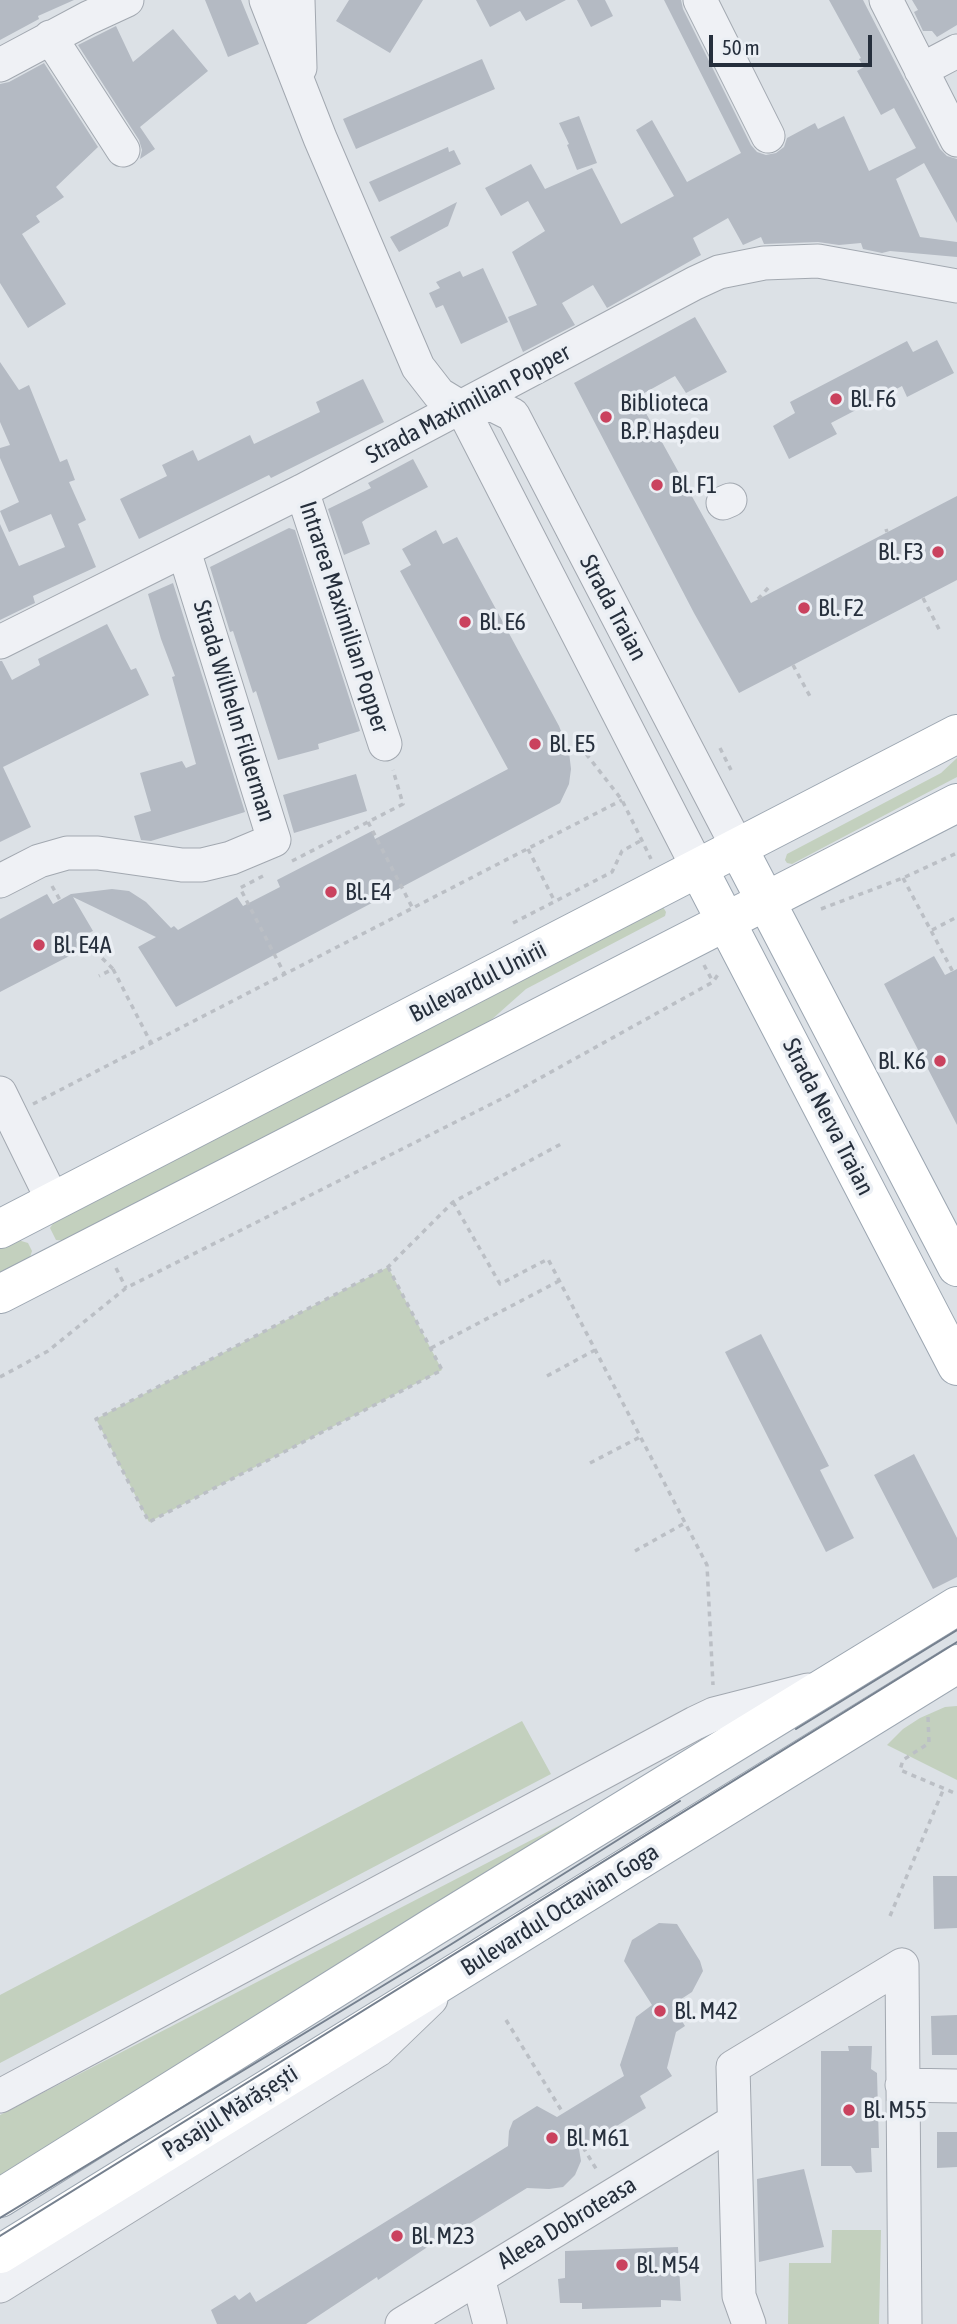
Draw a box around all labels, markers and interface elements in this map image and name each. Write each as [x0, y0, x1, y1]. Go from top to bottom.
scale bar [712, 21, 875, 65]
text: 50 m [722, 35, 760, 59]
street label: Strada Maximilian Popper [361, 338, 575, 470]
place label: Bl. F6 [850, 385, 896, 413]
place label: Biblioteca B.P. Hașdeu [620, 389, 720, 445]
marker: Bl. F6 [828, 391, 844, 407]
marker: Biblioteca B.P. Hașdeu [598, 409, 614, 425]
place label: Bl. F1 [671, 471, 717, 499]
marker: Bl. F1 [649, 477, 665, 493]
street label: Intrarea Maximilian Popper [293, 498, 395, 736]
place label: Bl. F3 [878, 538, 924, 566]
marker: Bl. F3 [930, 544, 946, 560]
street label: Strada Traian [573, 550, 653, 666]
place label: Bl. F2 [818, 594, 864, 622]
street label: Strada Wilhelm Filderman [187, 597, 281, 825]
marker: Bl. F2 [796, 600, 812, 616]
place label: Bl. E6 [479, 608, 526, 636]
marker: Bl. E6 [457, 614, 473, 630]
place label: Bl. E5 [549, 730, 596, 758]
marker: Bl. E5 [527, 736, 543, 752]
place label: Bl. E4 [345, 878, 392, 906]
marker: Bl. E4 [323, 884, 339, 900]
place label: Bl. E4A [53, 931, 112, 959]
street label: Bulevardul Unirii [405, 935, 551, 1029]
marker: Bl. E4A [31, 937, 47, 953]
street label: Strada Nerva Traian [776, 1034, 880, 1200]
place label: Bl. K6 [878, 1047, 926, 1075]
marker: Bl. K6 [932, 1053, 948, 1069]
street label: Bulevardul Octavian Goga [456, 1837, 664, 1983]
place label: Bl. M42 [674, 1997, 738, 2025]
marker: Bl. M42 [652, 2003, 668, 2019]
street label: Pasajul Mărășești [157, 2059, 303, 2165]
place label: Bl. M55 [863, 2096, 927, 2124]
marker: Bl. M55 [841, 2102, 857, 2118]
place label: Bl. M61 [566, 2124, 630, 2152]
marker: Bl. M61 [544, 2130, 560, 2146]
street label: Aleea Dobroteasa [492, 2170, 642, 2276]
place label: Bl. M23 [411, 2222, 475, 2250]
marker: Bl. M23 [389, 2228, 405, 2244]
place label: Bl. M54 [636, 2251, 700, 2279]
marker: Bl. M54 [614, 2257, 630, 2273]

